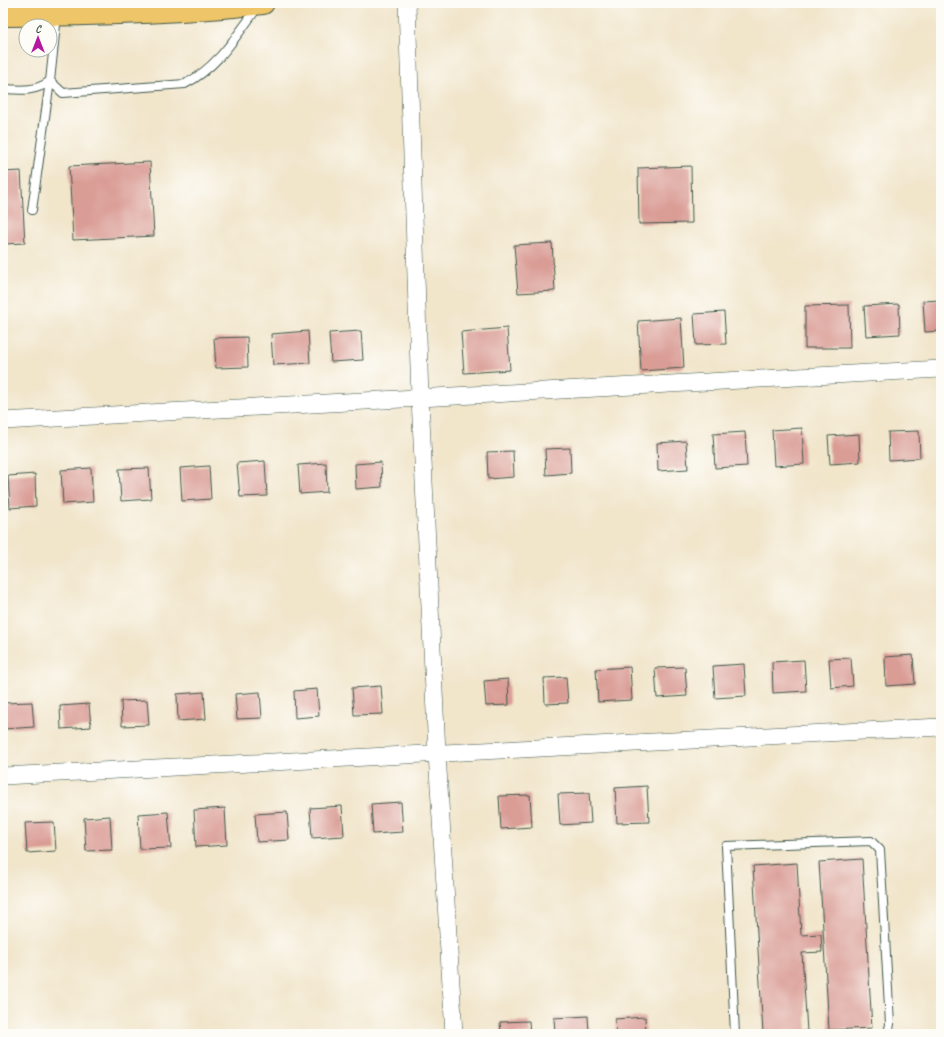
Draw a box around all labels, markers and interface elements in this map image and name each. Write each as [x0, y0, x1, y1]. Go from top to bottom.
north arrow [18, 18, 58, 58]
text: С [35, 21, 42, 35]

